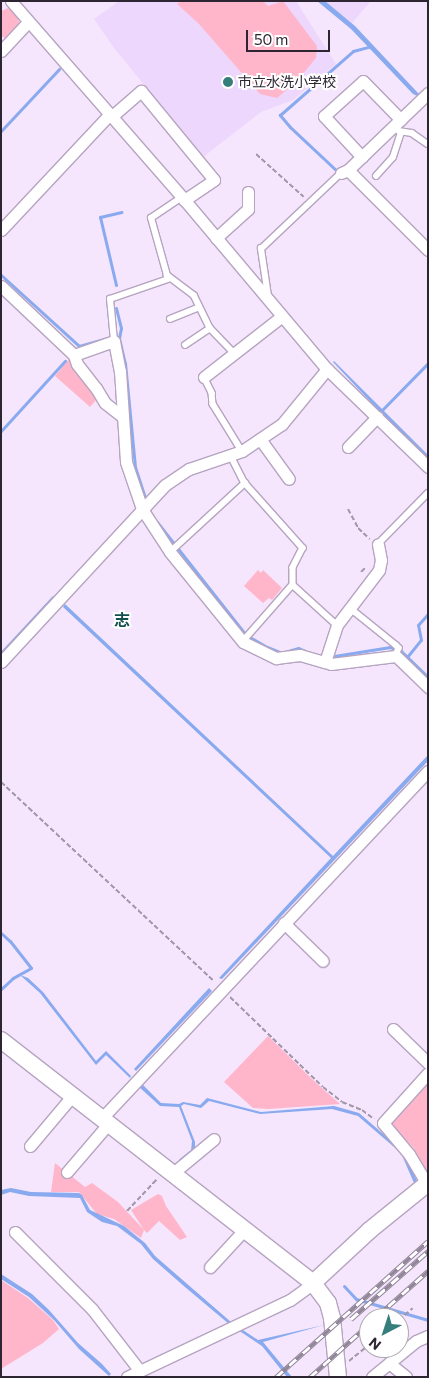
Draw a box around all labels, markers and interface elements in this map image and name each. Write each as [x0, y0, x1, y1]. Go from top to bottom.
scale bar [249, 20, 333, 52]
text: 50 m [254, 30, 288, 48]
place label: 市立水洗小学校 [238, 74, 336, 90]
marker: 市立水洗小学校 [222, 76, 234, 88]
district label: 志 [114, 610, 130, 630]
north arrow [359, 1308, 409, 1358]
text: N [365, 1334, 384, 1354]

